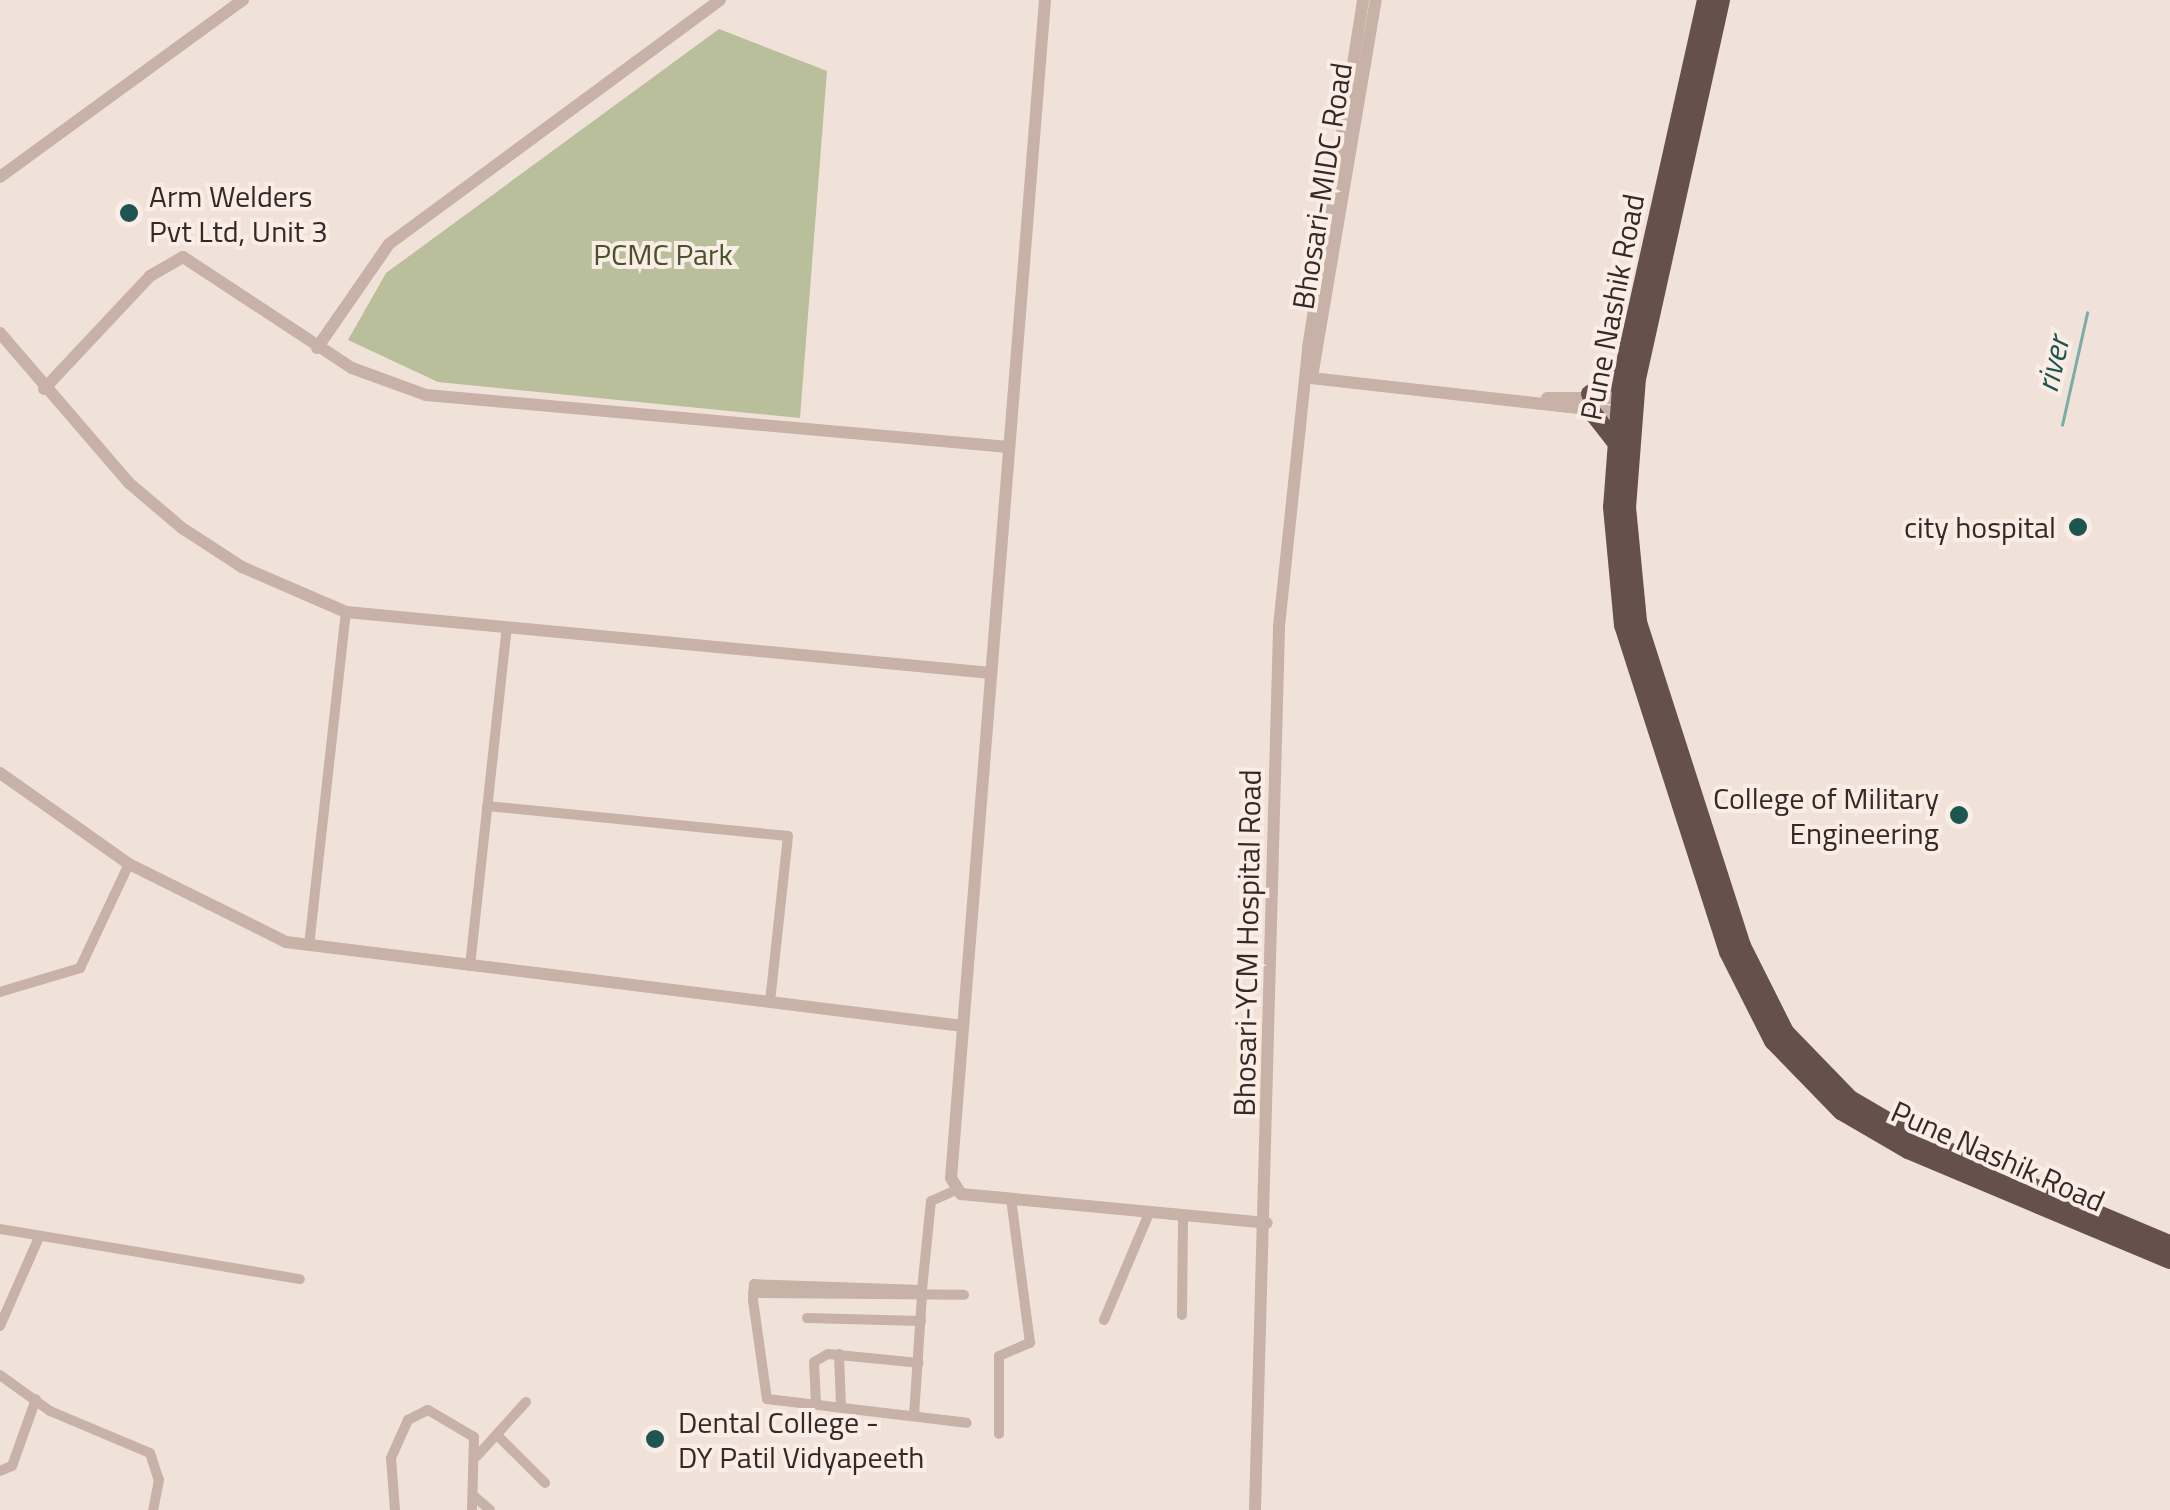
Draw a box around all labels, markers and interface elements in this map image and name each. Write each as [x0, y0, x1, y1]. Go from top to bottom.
street label: Bhosari-MIDC Road [1285, 60, 1359, 312]
place label: Arm Welders Pvt Ltd, Unit 3 [149, 178, 328, 248]
street label: Pune Nashik Road [1572, 191, 1652, 423]
marker: Arm Welders Pvt Ltd, Unit 3 [118, 202, 140, 224]
park label: PCMC Park [593, 236, 733, 272]
water label: river [2027, 333, 2077, 395]
place label: city hospital [1904, 509, 2056, 545]
marker: city hospital [2065, 514, 2091, 540]
street label: Bhosari-YCM Hospital Road [1226, 769, 1268, 1117]
place label: College of Military Engineering [1713, 780, 1939, 850]
marker: College of Military Engineering [1948, 804, 1970, 826]
street label: Pune Nashik Road [1886, 1093, 2110, 1219]
place label: Dental College - DY Patil Vidyapeeth [678, 1404, 924, 1474]
marker: Dental College - DY Patil Vidyapeeth [642, 1426, 668, 1452]

